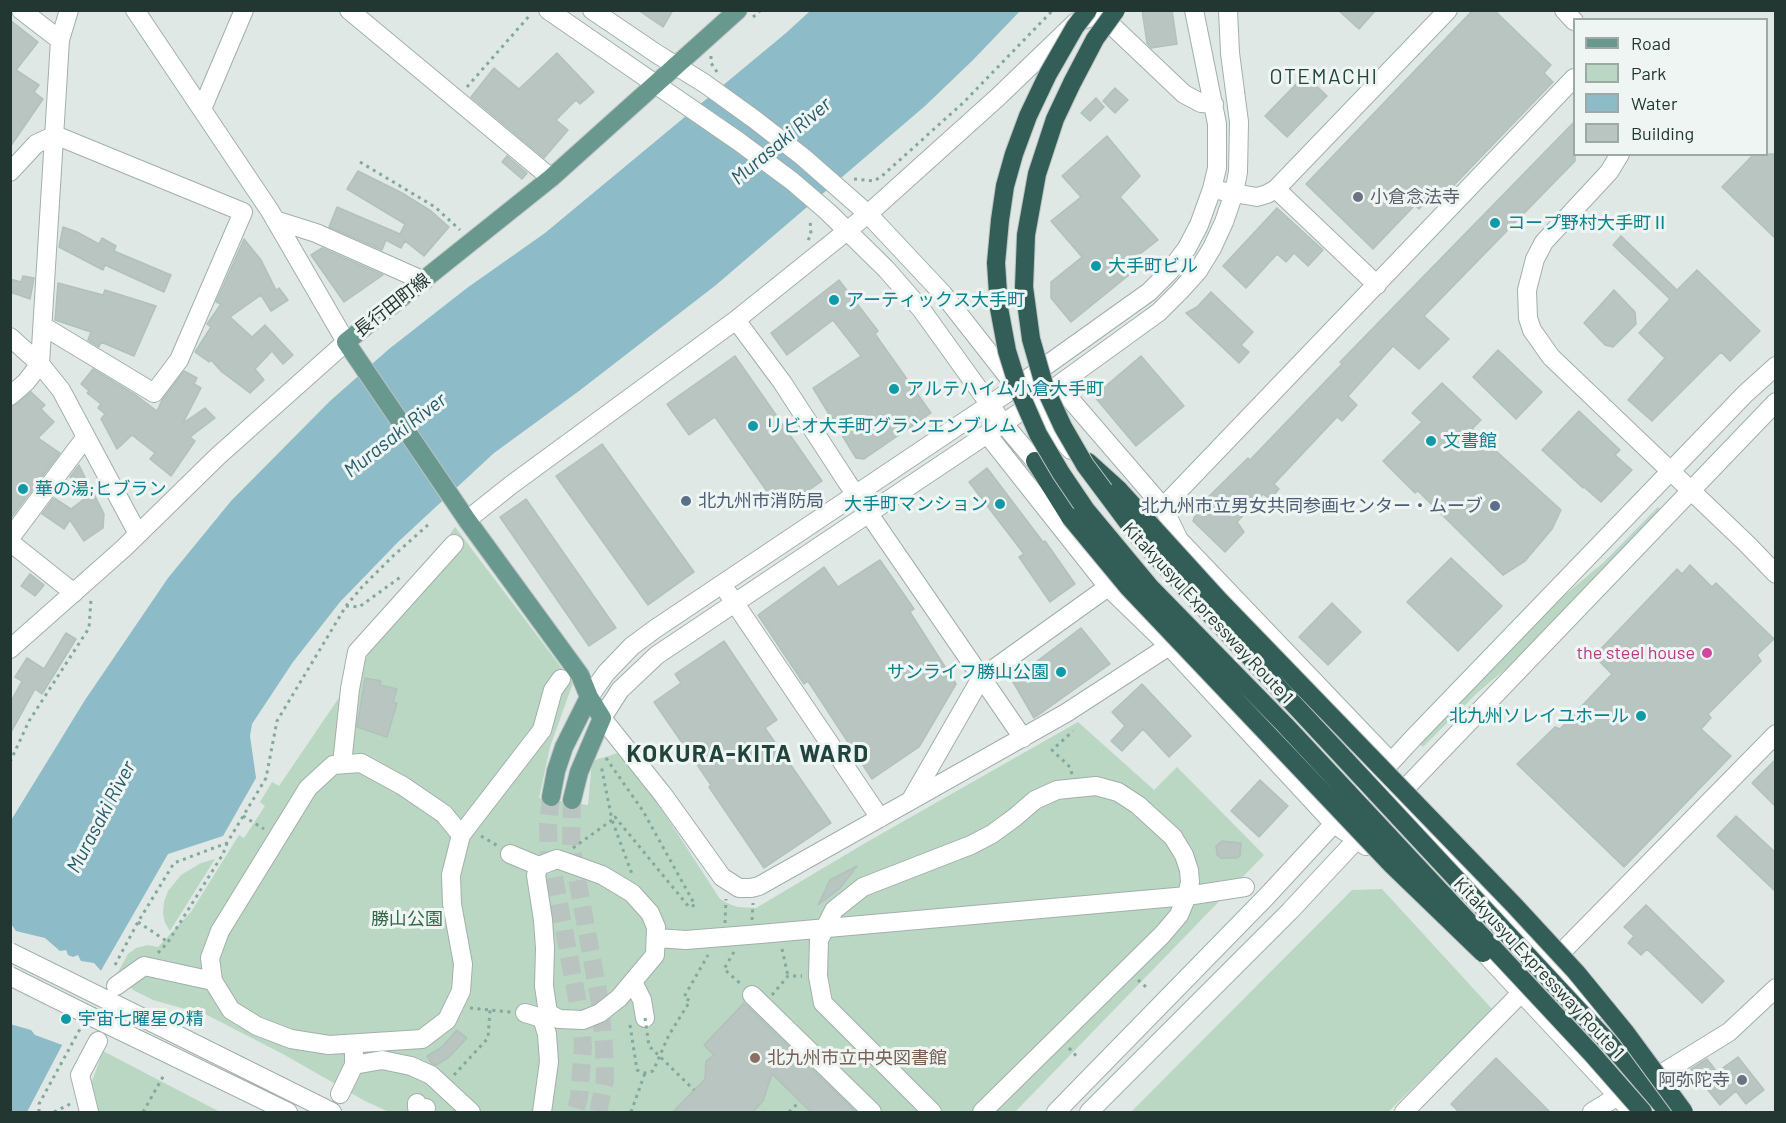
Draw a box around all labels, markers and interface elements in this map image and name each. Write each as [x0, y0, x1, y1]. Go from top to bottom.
legend [1573, 18, 1768, 156]
text: Road [1631, 32, 1671, 54]
text: Park [1631, 62, 1666, 84]
district label: OTEMACHI [1270, 64, 1378, 90]
water label: Murasaki River [726, 92, 836, 190]
text: Water [1631, 92, 1678, 114]
text: Building [1631, 122, 1694, 144]
place label: 小倉念法寺 [1370, 186, 1460, 208]
marker: 小倉念法寺 [1351, 190, 1365, 204]
place label: コープ野村大手町Ⅱ [1507, 212, 1669, 234]
marker: コープ野村大手町Ⅱ [1488, 216, 1502, 230]
place label: 大手町ビル [1108, 255, 1198, 277]
marker: 大手町ビル [1089, 259, 1103, 273]
street label: 長行田町線 [350, 269, 434, 341]
place label: アーティックス大手町 [846, 289, 1025, 311]
marker: アーティックス大手町 [827, 293, 841, 307]
place label: アルテハイム小倉大手町 [906, 378, 1104, 400]
marker: アルテハイム小倉大手町 [887, 382, 901, 396]
water label: Murasaki River [339, 388, 451, 482]
place label: リビオ大手町グランエンブレム [765, 415, 1017, 437]
marker: リビオ大手町グランエンブレム [746, 419, 760, 433]
place label: 文書館 [1443, 430, 1497, 452]
marker: 文書館 [1424, 434, 1438, 448]
place label: 華の湯;ヒブラン [35, 478, 167, 500]
marker: 華の湯;ヒブラン [16, 482, 30, 496]
place label: 北九州市消防局 [698, 490, 824, 512]
place label: 大手町マンション [844, 493, 988, 515]
marker: 北九州市消防局 [679, 494, 693, 508]
place label: 北九州市立男女共同参画センター・ムーブ [1141, 495, 1483, 517]
marker: 大手町マンション [993, 497, 1007, 511]
marker: 北九州市立男女共同参画センター・ムーブ [1488, 499, 1502, 513]
street label: Kitakyusyu Expressway Route 1 [1118, 518, 1298, 708]
place label: the steel house [1577, 642, 1695, 664]
marker: the steel house [1700, 646, 1714, 660]
place label: サンライフ勝山公園 [887, 661, 1049, 683]
marker: サンライフ勝山公園 [1054, 665, 1068, 679]
place label: 北九州ソレイユホール [1449, 705, 1629, 727]
marker: 北九州ソレイユホール [1634, 709, 1648, 723]
district label: KOKURA-KITA WARD [627, 740, 869, 768]
water label: Murasaki River [61, 757, 141, 877]
street label: Kitakyusyu Expressway Route 1 [1449, 873, 1629, 1063]
park label: 勝山公園 [371, 908, 443, 930]
place label: 宇宙七曜星の精 [78, 1008, 204, 1030]
marker: 宇宙七曜星の精 [59, 1012, 73, 1026]
place label: 北九州市立中央図書館 [767, 1047, 947, 1069]
marker: 北九州市立中央図書館 [748, 1051, 762, 1065]
place label: 阿弥陀寺 [1658, 1069, 1730, 1091]
marker: 阿弥陀寺 [1735, 1073, 1749, 1087]

